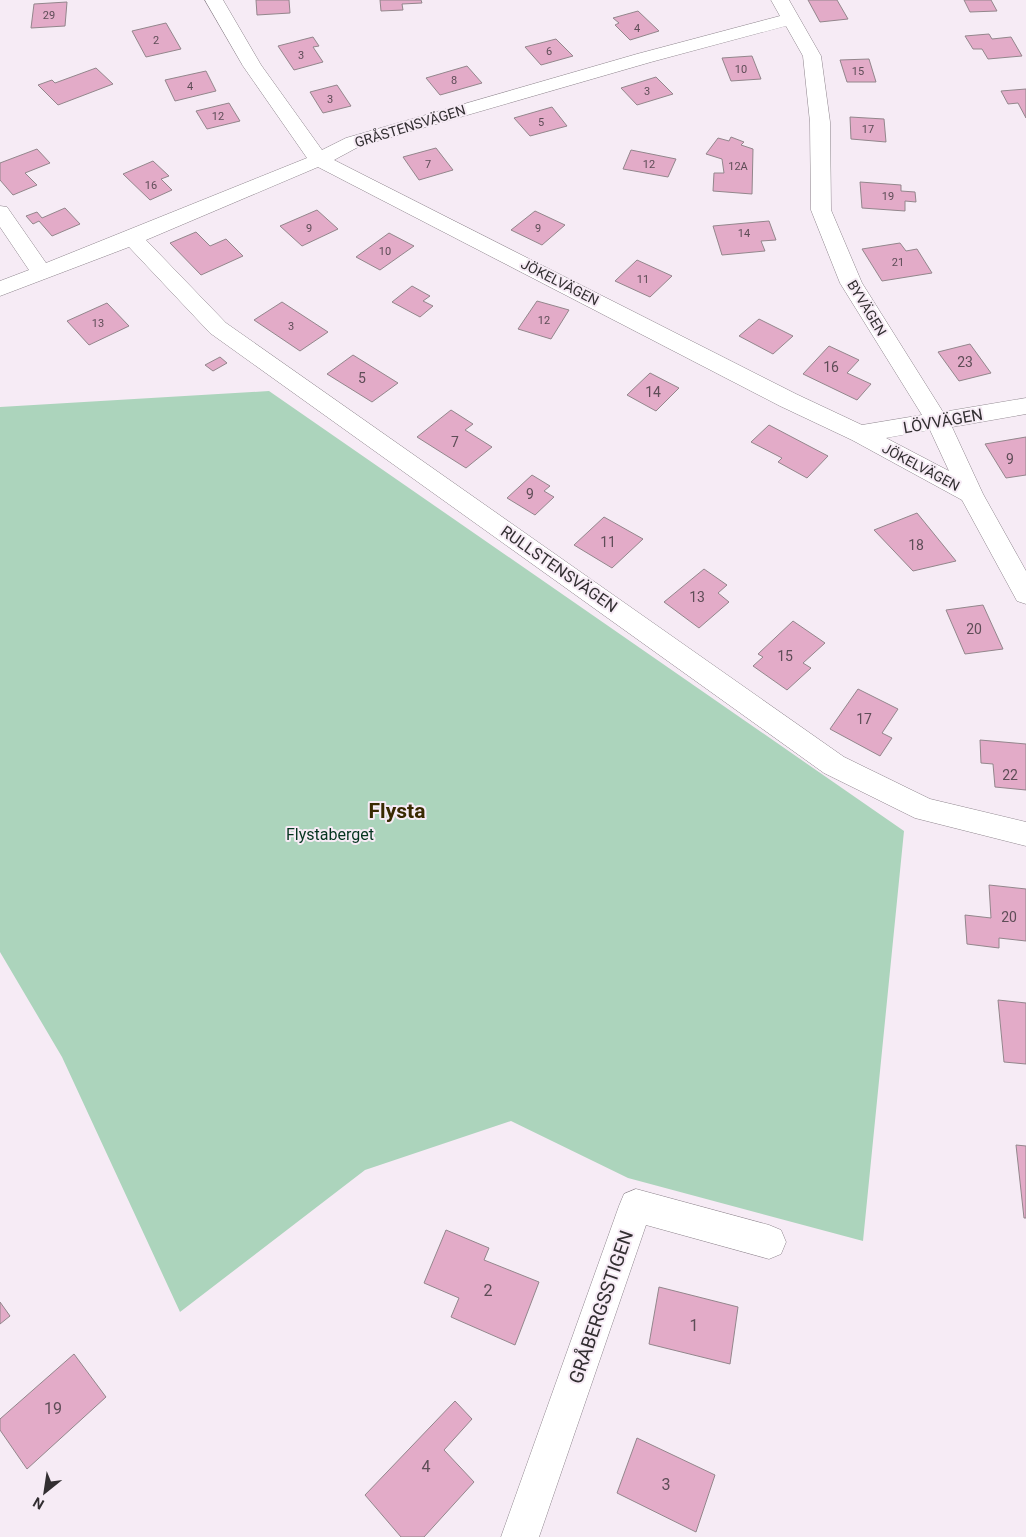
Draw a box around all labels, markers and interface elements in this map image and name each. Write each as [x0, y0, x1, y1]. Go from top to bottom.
house number: 29 [43, 9, 55, 22]
house number: 4 [634, 22, 640, 35]
house number: 2 [153, 34, 159, 47]
house number: 6 [546, 45, 552, 58]
house number: 3 [298, 49, 304, 62]
house number: 10 [735, 63, 747, 76]
house number: 15 [852, 65, 864, 78]
house number: 8 [451, 74, 457, 87]
house number: 4 [187, 80, 193, 93]
house number: 3 [644, 85, 650, 98]
house number: 3 [327, 93, 333, 106]
street label: GRÅSTENSVÄGEN [352, 101, 467, 150]
house number: 12 [212, 110, 224, 123]
house number: 5 [538, 116, 544, 129]
house number: 17 [862, 123, 874, 136]
house number: 7 [425, 158, 431, 171]
house number: 12 [643, 158, 655, 171]
house number: 12A [728, 160, 749, 173]
house number: 16 [145, 179, 157, 192]
house number: 19 [882, 190, 894, 203]
house number: 9 [306, 222, 312, 235]
house number: 9 [535, 222, 541, 235]
house number: 14 [738, 227, 750, 240]
house number: 10 [379, 245, 391, 258]
street label: JÖKELVÄGEN [518, 255, 602, 309]
house number: 21 [892, 256, 904, 269]
house number: 11 [637, 273, 649, 286]
street label: BYVÄGEN [844, 277, 890, 339]
house number: 12 [538, 314, 550, 327]
house number: 13 [92, 317, 104, 330]
house number: 3 [288, 320, 294, 333]
house number: 23 [957, 354, 973, 370]
house number: 16 [823, 359, 839, 375]
house number: 5 [358, 370, 366, 386]
house number: 14 [645, 384, 661, 400]
street label: LÖVVÄGEN [902, 405, 984, 437]
house number: 7 [451, 434, 459, 450]
street label: JÖKELVÄGEN [880, 440, 962, 494]
house number: 9 [1006, 451, 1014, 467]
house number: 9 [526, 486, 534, 502]
street label: RULLSTENSVÄGEN [497, 522, 621, 616]
house number: 11 [600, 534, 616, 550]
house number: 18 [908, 537, 924, 553]
house number: 13 [689, 589, 705, 605]
house number: 20 [966, 621, 982, 637]
house number: 15 [777, 648, 793, 664]
house number: 17 [856, 711, 872, 727]
house number: 22 [1002, 767, 1018, 783]
district label: Flysta [369, 799, 425, 823]
park label: Flystaberget [286, 825, 374, 844]
house number: 20 [1001, 909, 1017, 925]
street label: GRÅBERGSSTIGEN [564, 1227, 638, 1387]
house number: 2 [484, 1281, 493, 1300]
house number: 1 [690, 1316, 699, 1335]
house number: 19 [44, 1399, 62, 1418]
house number: 4 [422, 1457, 431, 1476]
north arrow [20, 1467, 70, 1517]
house number: 3 [662, 1475, 671, 1494]
text: N [30, 1494, 47, 1513]

